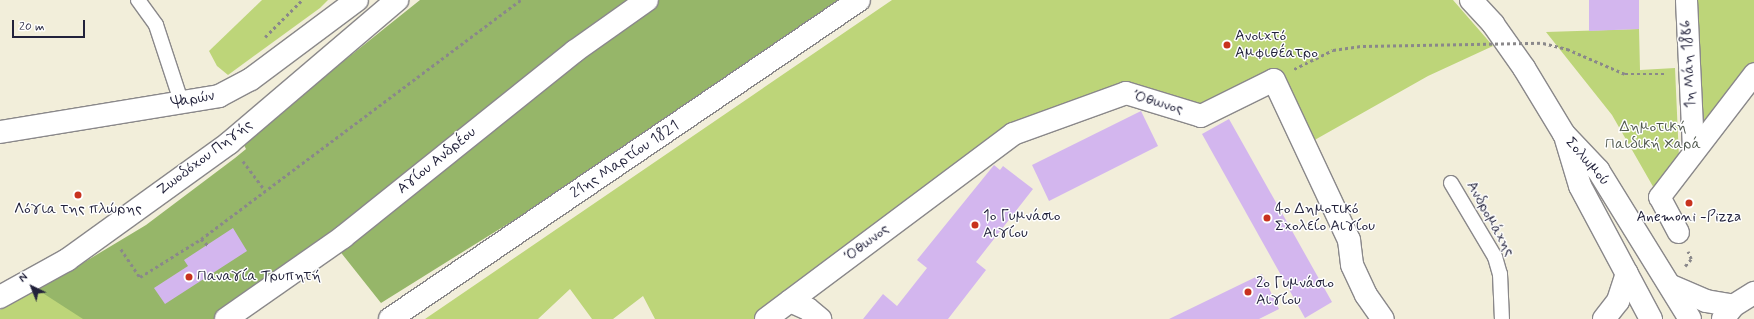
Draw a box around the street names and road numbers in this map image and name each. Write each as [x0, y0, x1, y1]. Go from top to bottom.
street label: 1η Μάη 1886 [1678, 19, 1700, 109]
street label: Ψαρών [170, 87, 216, 113]
street label: Όθωνος [1131, 87, 1185, 119]
street label: Ζωοδόχου Πηγής [154, 116, 256, 200]
street label: 21ης Μαρτίου 1821 [567, 117, 683, 203]
street label: Αγίου Ανδρέου [394, 124, 480, 198]
street label: Σολωμού [1561, 134, 1613, 190]
street label: Ανδρομάχης [1462, 178, 1518, 260]
street label: Όθωνος [841, 220, 893, 266]

